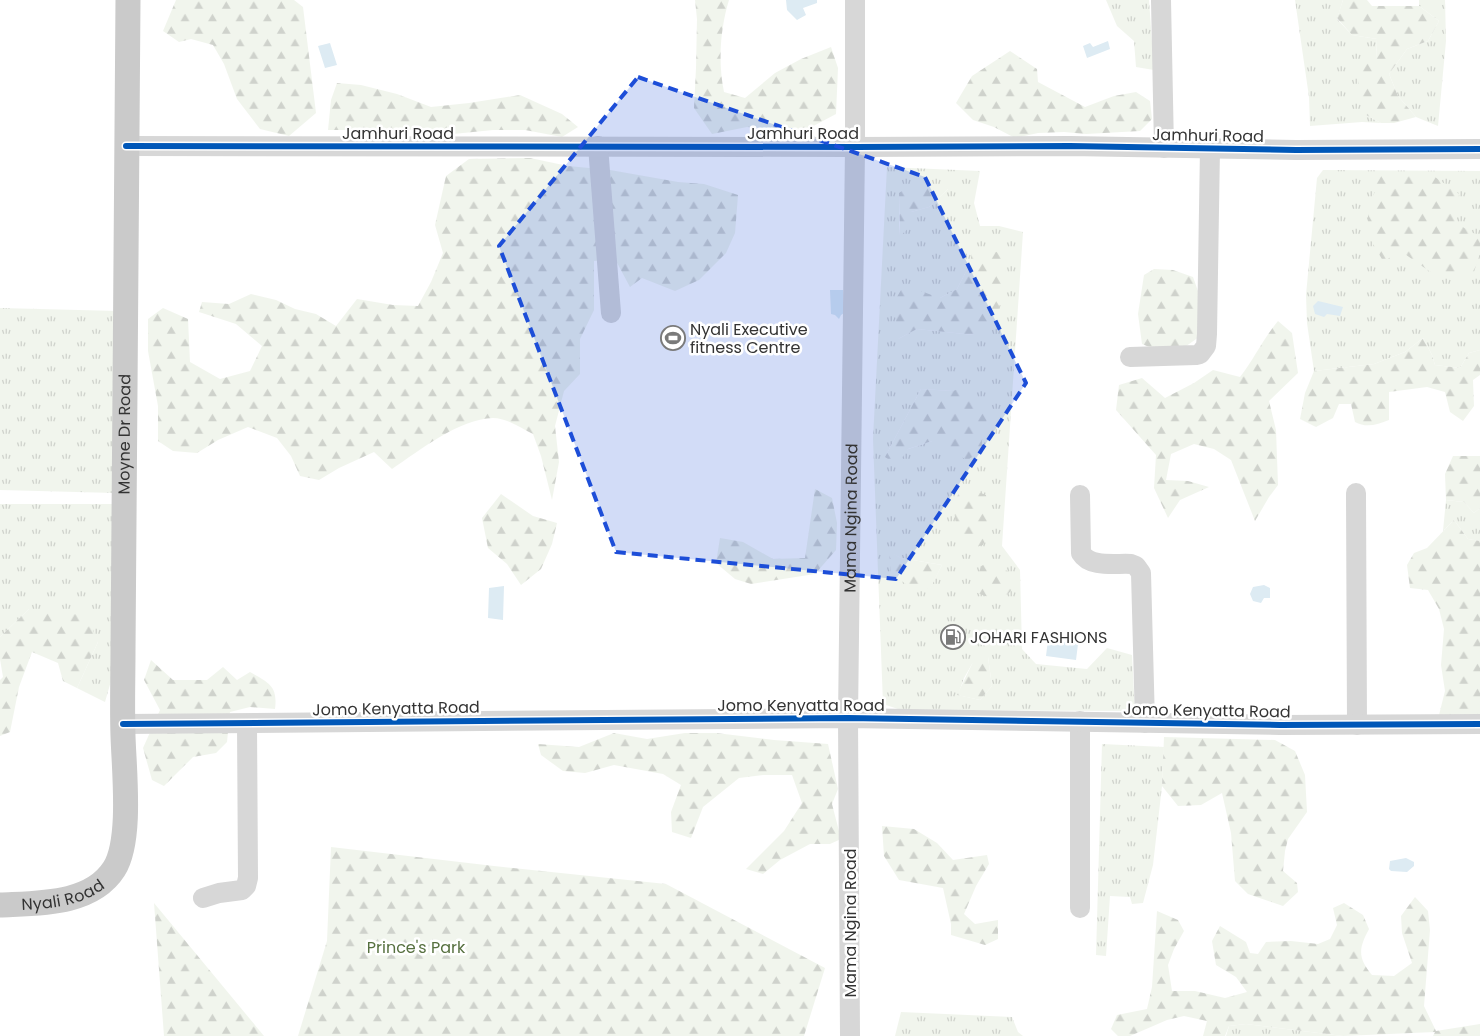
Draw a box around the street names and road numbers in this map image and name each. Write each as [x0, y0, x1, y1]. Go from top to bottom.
street label: Jamhuri Road [342, 122, 454, 145]
street label: Jamhuri Road [747, 122, 859, 145]
street label: Jamhuri Road [1152, 123, 1264, 148]
street label: Moyne Dr Road [112, 374, 136, 495]
street label: Mama Ngina Road [839, 443, 863, 593]
street label: Jomo Kenyatta Road [717, 694, 885, 717]
street label: Jomo Kenyatta Road [312, 696, 480, 721]
street label: Jomo Kenyatta Road [1123, 698, 1291, 723]
street label: Mama Ngina Road [839, 848, 862, 998]
street label: Nyali Road [21, 874, 109, 916]

